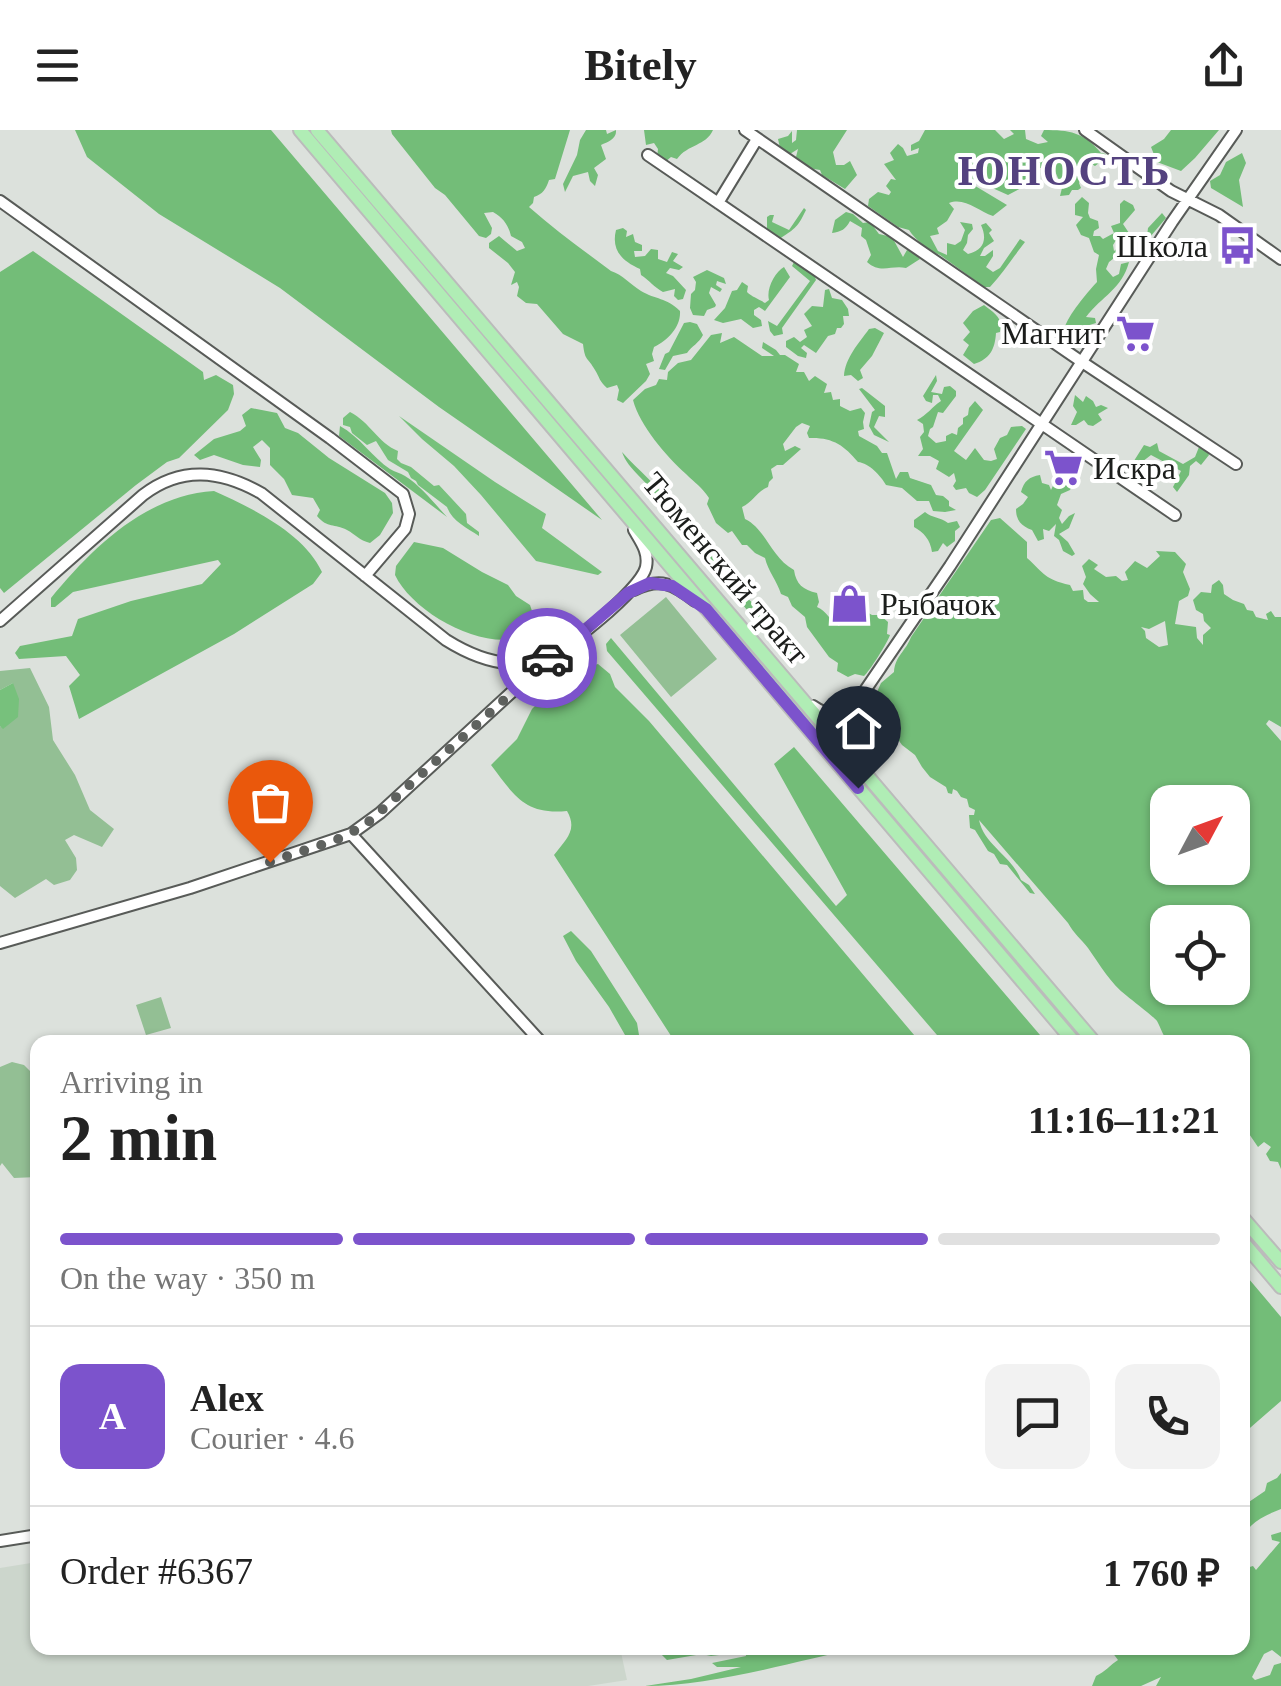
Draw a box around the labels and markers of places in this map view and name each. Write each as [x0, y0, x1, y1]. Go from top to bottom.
bus stop icon: Школа [1217, 225, 1259, 267]
place label: Школа [1116, 228, 1208, 264]
supermarket icon: Магнит [1114, 312, 1156, 354]
place label: Магнит [1001, 315, 1105, 351]
supermarket icon: Искра [1042, 447, 1084, 489]
place label: Искра [1093, 450, 1176, 486]
shop icon: Рыбачок [829, 583, 871, 625]
place label: Рыбачок [880, 586, 997, 622]
pin [816, 686, 901, 789]
pin [228, 760, 313, 863]

